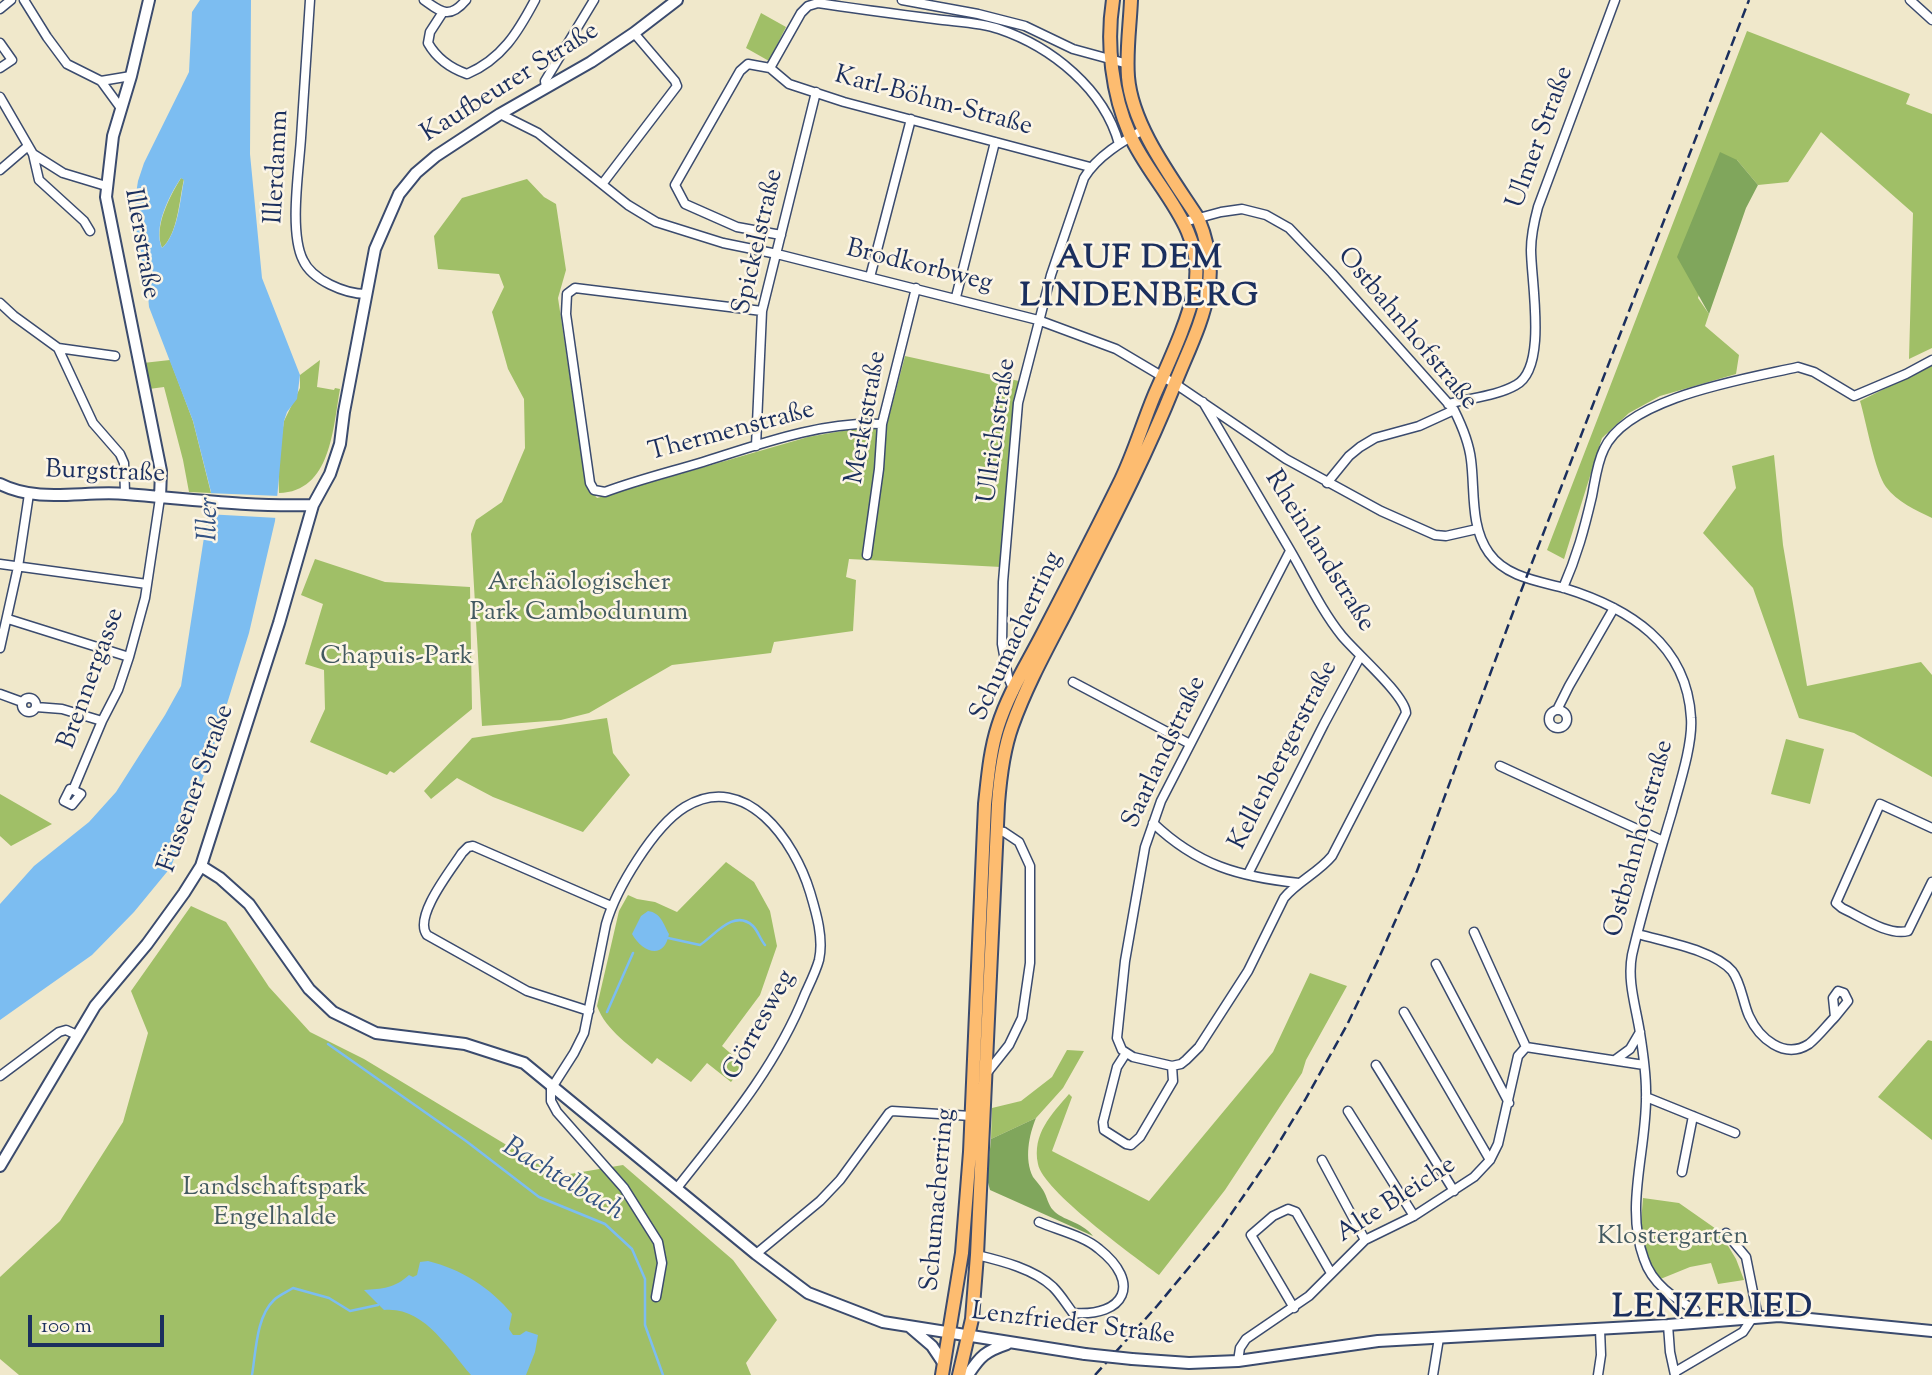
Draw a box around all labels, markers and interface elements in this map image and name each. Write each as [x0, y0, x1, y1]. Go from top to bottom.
street label: Kaufbeurer Straße [417, 17, 605, 151]
street label: Karl-Böhm-Straße [831, 62, 1035, 144]
street label: Ulmer Straße [1502, 63, 1582, 213]
street label: Illerdamm [260, 109, 298, 225]
street label: Spickelstraße [728, 166, 792, 318]
street label: Illerstraße [115, 186, 165, 302]
street label: Brodkorbweg [843, 235, 995, 301]
district label: AUF DEM LINDENBERG [1021, 241, 1259, 319]
street label: Ostbahnhofstraße [1329, 242, 1483, 418]
street label: Merktstraße [841, 349, 895, 487]
street label: Ullrichstraße [973, 357, 1025, 505]
street label: Thermenstraße [646, 396, 818, 470]
street label: Burgstraße [44, 456, 166, 492]
street label: Rheinlandstraße [1256, 466, 1380, 638]
water label: Iller [194, 497, 228, 541]
street label: Schumacherring [965, 547, 1071, 727]
park label: Archäologischer Park Cambodunum [470, 569, 688, 630]
street label: Brennergasse [53, 604, 133, 754]
park label: Chapuis-Park [320, 643, 474, 675]
street label: Kellenbergerstraße [1224, 656, 1346, 856]
street label: Saarlandstraße [1117, 672, 1215, 834]
street label: Füssener Straße [153, 701, 243, 877]
street label: Ostbahnhofstraße [1600, 737, 1682, 941]
street label: Görresweg [718, 966, 804, 1086]
street label: Schumacherring [916, 1107, 964, 1293]
water label: Bachtelbach [495, 1132, 629, 1230]
street label: Alte Bleiche [1331, 1151, 1463, 1251]
park label: Landschaftspark Engelhalde [183, 1174, 367, 1236]
park label: Klostergarten [1597, 1223, 1749, 1255]
district label: LENZFRIED [1613, 1290, 1813, 1330]
street label: Lenzfrieder Straße [969, 1298, 1177, 1354]
scale bar [32, 1302, 168, 1346]
text: 100 m [41, 1312, 92, 1342]

